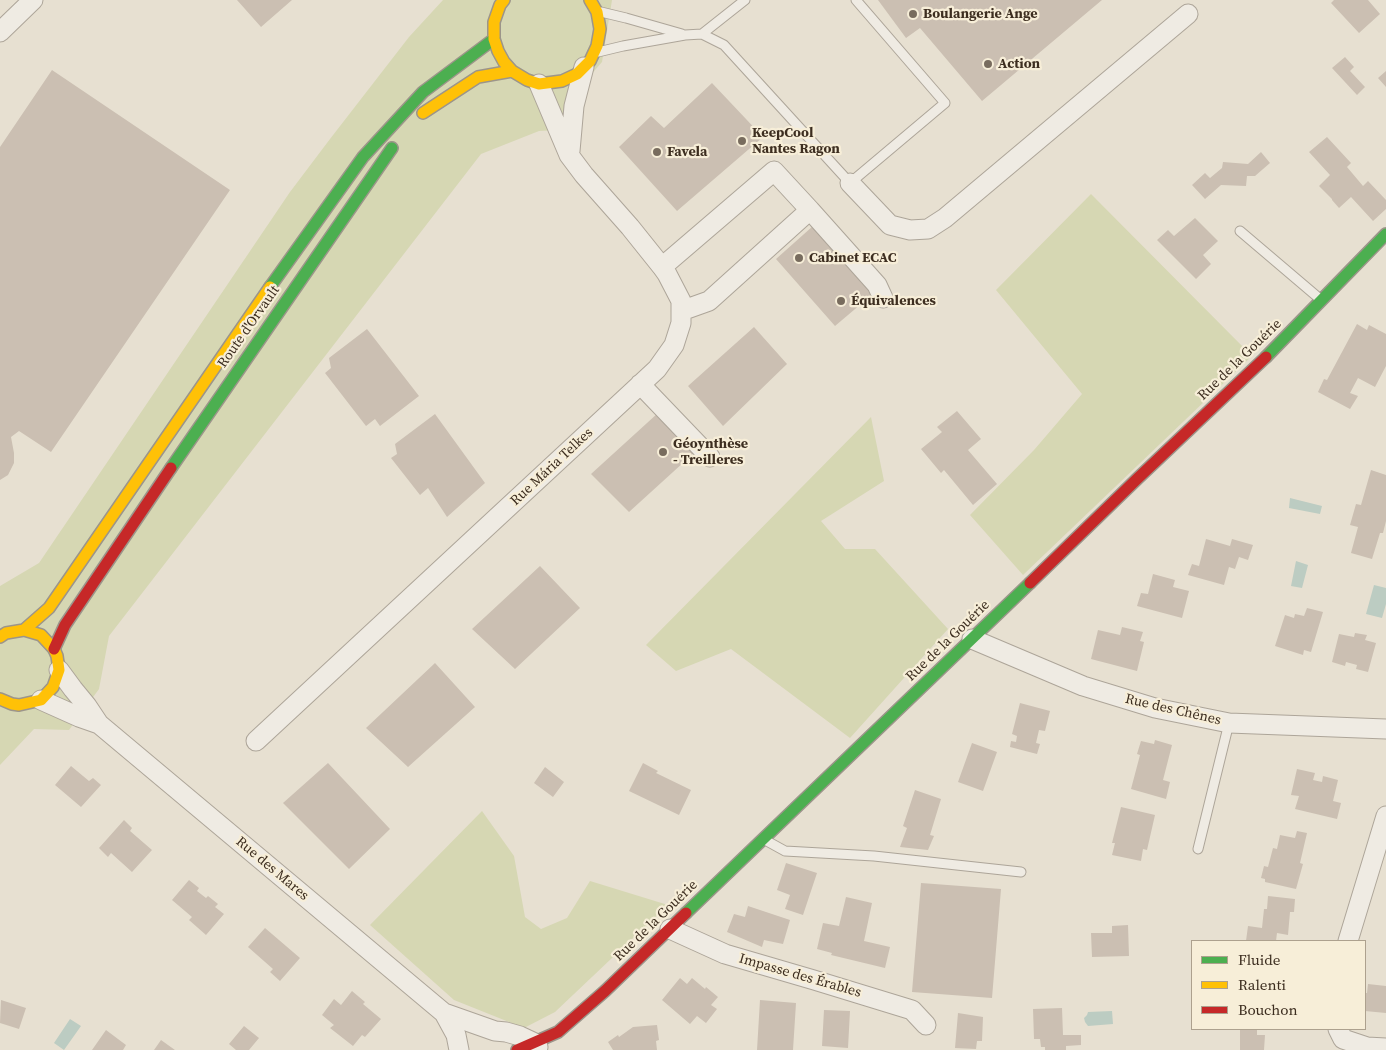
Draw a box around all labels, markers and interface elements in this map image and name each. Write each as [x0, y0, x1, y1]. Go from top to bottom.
place label: Boulangerie Ange [923, 6, 1038, 22]
marker: Boulangerie Ange [907, 8, 919, 20]
place label: Action [998, 56, 1040, 72]
marker: Action [982, 58, 994, 70]
place label: KeepCool Nantes Ragon [752, 125, 840, 158]
marker: KeepCool Nantes Ragon [736, 135, 748, 147]
place label: Favela [667, 144, 707, 160]
marker: Favela [651, 146, 663, 158]
place label: Cabinet ECAC [809, 250, 897, 266]
marker: Cabinet ECAC [793, 252, 805, 264]
street label: Route d'Orvault [215, 283, 283, 371]
place label: Équivalences [851, 293, 936, 309]
marker: Équivalences [835, 295, 847, 307]
street label: Rue de la Gouérie [1195, 316, 1285, 404]
street label: Rue Mária Telkes [507, 425, 597, 509]
place label: Géoynthèse - Treilleres [673, 436, 748, 468]
marker: Géoynthèse - Treilleres [657, 446, 669, 458]
street label: Rue de la Gouérie [903, 597, 993, 685]
street label: Rue des Chênes [1123, 691, 1223, 729]
street label: Rue des Mares [232, 834, 312, 904]
street label: Rue de la Gouérie [611, 877, 701, 965]
legend [1191, 940, 1366, 1030]
text: Fluide [1238, 949, 1280, 970]
street label: Impasse des Érables [737, 950, 863, 1002]
text: Ralenti [1238, 974, 1286, 995]
text: Bouchon [1238, 999, 1298, 1020]

